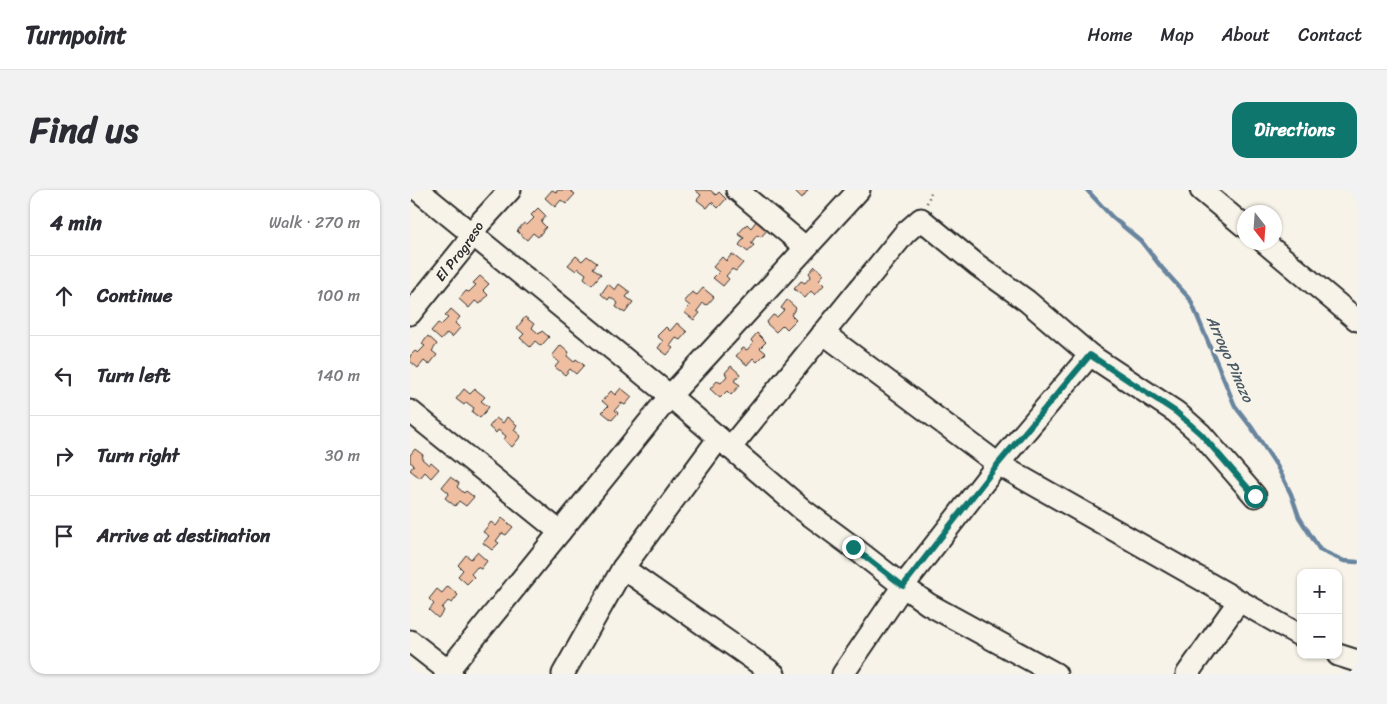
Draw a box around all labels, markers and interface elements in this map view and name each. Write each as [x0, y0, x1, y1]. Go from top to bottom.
text: Turnpoint [25, 14, 127, 56]
text: Home [1088, 19, 1133, 51]
text: Map [1161, 19, 1194, 51]
text: About [1222, 19, 1270, 51]
text: Contact [1298, 19, 1362, 51]
text: Find us [30, 99, 138, 161]
button: Directions [1232, 102, 1357, 158]
text: 4 min [50, 204, 102, 242]
north arrow [1237, 205, 1282, 250]
text: Walk · 270 m [269, 208, 360, 237]
street label: El Progreso [428, 216, 490, 287]
text: Continue [97, 279, 173, 312]
text: 100 m [316, 281, 360, 310]
icon: ahead [50, 282, 78, 310]
water label: Arroyo Pinazo [1199, 311, 1261, 408]
text: Turn left [97, 359, 170, 392]
text: 140 m [317, 361, 360, 390]
icon: left [50, 362, 78, 390]
text: Turn right [97, 439, 179, 472]
text: 30 m [325, 441, 360, 470]
icon: right [50, 442, 78, 470]
route start [1244, 485, 1267, 508]
text: Arrive at destination [97, 519, 270, 552]
icon: arrive [50, 522, 78, 550]
route end [842, 536, 865, 559]
map controls [1297, 569, 1342, 659]
button: + [1297, 569, 1342, 614]
button: − [1297, 614, 1342, 659]

